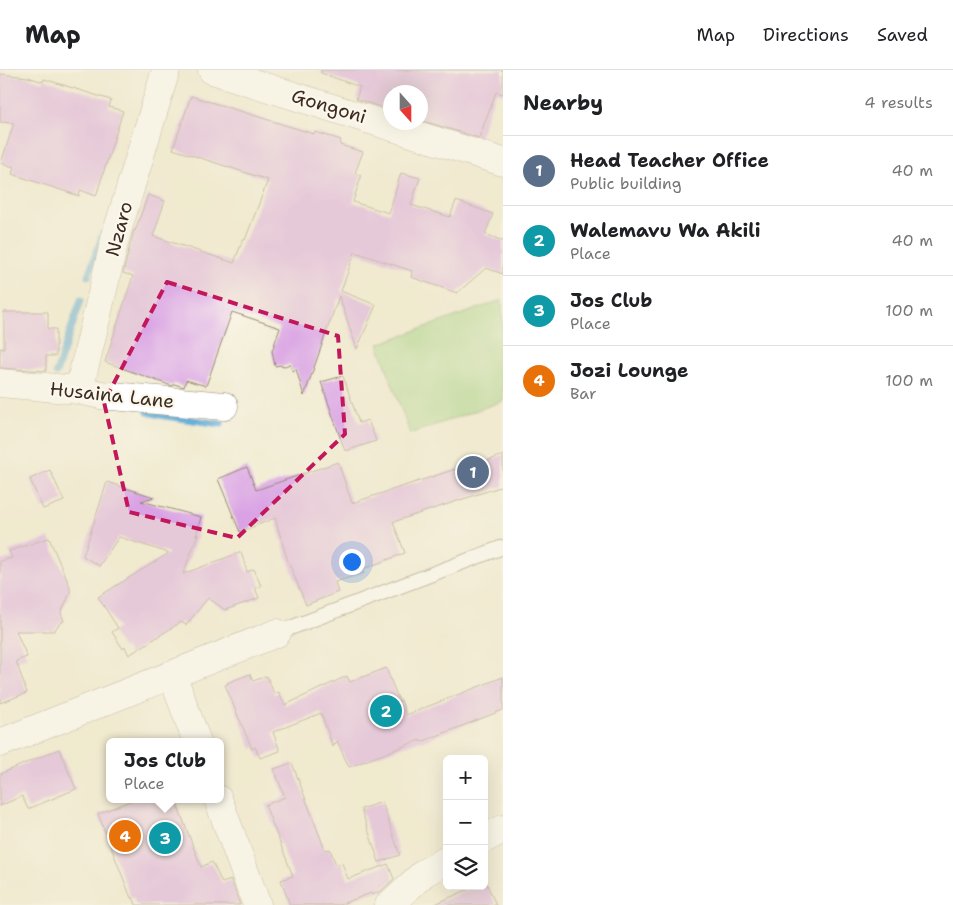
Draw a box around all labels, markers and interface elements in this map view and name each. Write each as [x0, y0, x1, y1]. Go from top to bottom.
text: Map [25, 19, 81, 51]
text: Map [697, 23, 735, 47]
text: Directions [763, 23, 849, 47]
text: Saved [877, 23, 928, 47]
street label: Gongoni [288, 83, 370, 129]
north arrow [383, 85, 428, 130]
text: Nearby [523, 89, 603, 117]
text: 4 results [864, 92, 933, 113]
text: Head Teacher Office [570, 148, 769, 173]
text: 1 [535, 160, 543, 181]
text: 40 m [891, 160, 933, 181]
text: Public building [570, 173, 682, 194]
street label: Nzaro [100, 199, 138, 259]
text: Walemavu Wa Akili [570, 218, 761, 243]
text: 2 [533, 230, 545, 251]
text: 40 m [891, 230, 933, 251]
text: Place [570, 243, 611, 264]
text: Jos Club [570, 288, 652, 313]
text: 3 [533, 300, 545, 321]
text: 100 m [885, 300, 933, 321]
text: Place [570, 313, 611, 334]
text: Jozi Lounge [570, 358, 688, 383]
text: 4 [533, 370, 545, 391]
text: 100 m [885, 370, 933, 391]
street label: Husaina Lane [49, 376, 175, 414]
text: Bar [570, 383, 597, 404]
pin: 1 [457, 453, 489, 491]
your location [339, 549, 365, 575]
pin: 2 [370, 692, 402, 730]
popup [106, 738, 224, 803]
text: Jos Club [124, 748, 206, 773]
map controls [443, 755, 488, 890]
button: + [443, 755, 488, 800]
text: Place [124, 773, 165, 794]
button: − [443, 800, 488, 845]
pin: 4 [109, 817, 141, 855]
pin: 3 [149, 819, 181, 857]
button: layers [443, 845, 488, 890]

